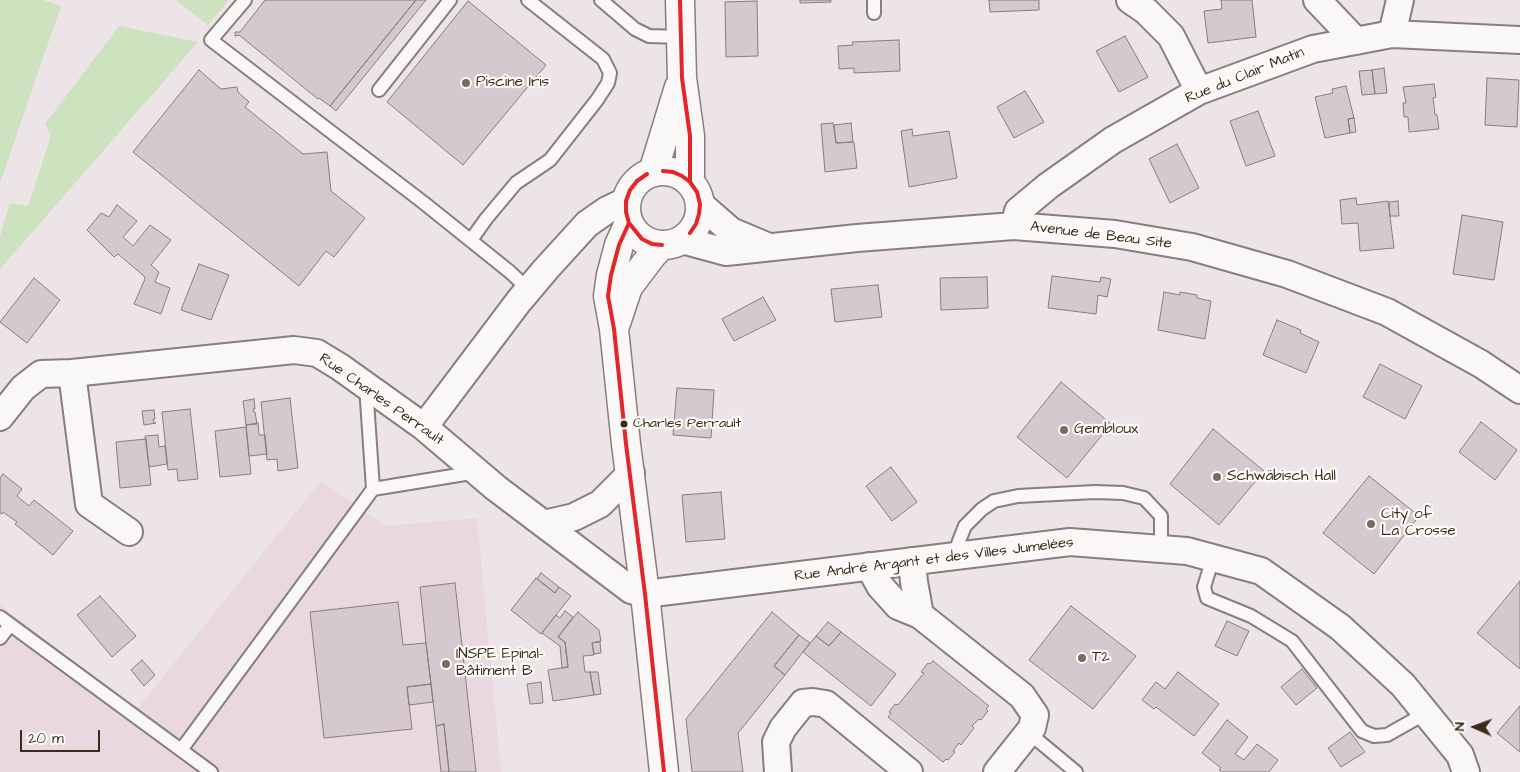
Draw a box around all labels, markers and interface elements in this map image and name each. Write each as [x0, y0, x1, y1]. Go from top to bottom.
street label: Rue du Clair Matin [1183, 44, 1307, 108]
place label: Piscine Iris [476, 74, 549, 92]
marker: Piscine Iris [460, 77, 472, 89]
street label: Avenue de Beau Site [1029, 218, 1173, 254]
street label: Rue Charles Perrault [315, 350, 447, 450]
place label: Charles Perrault [633, 416, 741, 432]
marker: Charles Perrault [619, 419, 629, 429]
place label: Gembloux [1074, 421, 1138, 439]
marker: Gembloux [1058, 424, 1070, 436]
place label: Schwäbisch Hall [1227, 468, 1336, 486]
marker: Schwäbisch Hall [1211, 471, 1223, 483]
place label: City of La Crosse [1381, 506, 1456, 541]
marker: City of La Crosse [1365, 518, 1377, 530]
street label: Rue André Argant et des Villes Jumelées [793, 534, 1075, 586]
place label: INSPE Epinal- Bâtiment B [456, 646, 543, 681]
place label: T2 [1092, 649, 1110, 667]
marker: T2 [1076, 652, 1088, 664]
marker: INSPE Epinal- Bâtiment B [440, 658, 452, 670]
north arrow [1450, 702, 1500, 752]
scale bar [22, 720, 102, 752]
text: N [1450, 722, 1470, 731]
text: 20 m [28, 728, 64, 749]

